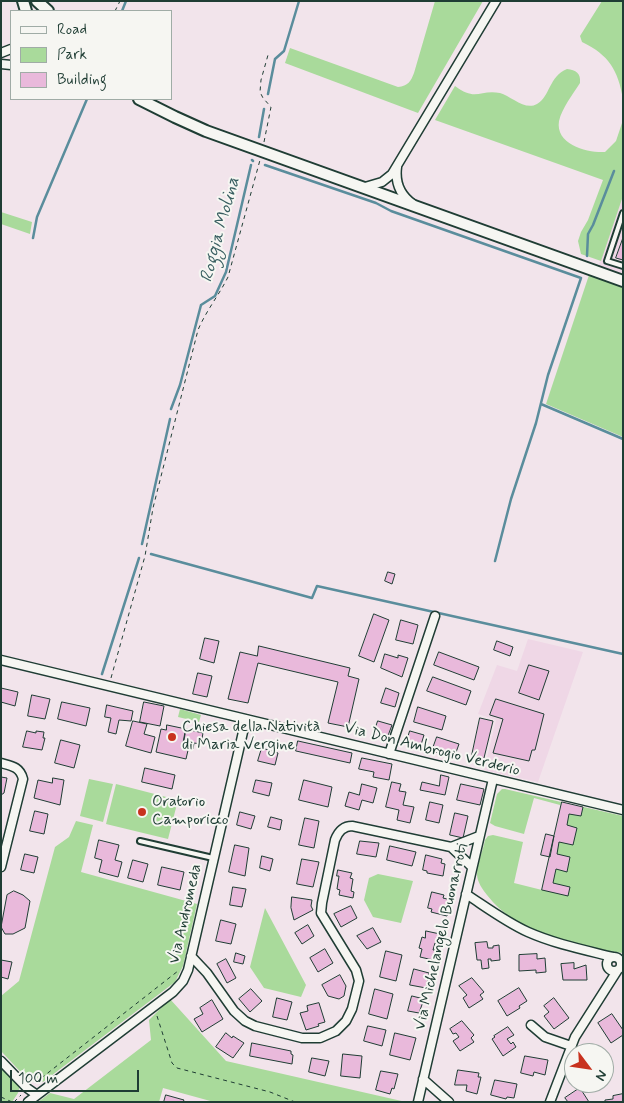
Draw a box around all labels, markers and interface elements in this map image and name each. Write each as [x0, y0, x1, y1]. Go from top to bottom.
legend [10, 10, 172, 100]
text: Road [57, 20, 87, 40]
text: Park [57, 45, 87, 65]
text: Building [57, 70, 107, 90]
water label: Roggia Molina [197, 175, 245, 285]
place label: Chiesa della Natività di Maria Vergine [182, 718, 320, 756]
street label: Via Don Ambrogio Verderio [342, 719, 522, 781]
marker: Chiesa della Natività di Maria Vergine [166, 731, 178, 743]
place label: Oratorio Camporicco [152, 793, 229, 831]
marker: Oratorio Camporicco [136, 806, 148, 818]
street label: Via Michelangelo Buonarroti [411, 842, 473, 1032]
street label: Via Andromeda [165, 862, 207, 966]
north arrow [564, 1043, 614, 1093]
scale bar [12, 1060, 141, 1092]
text: N [591, 1067, 611, 1084]
text: 100 m [18, 1069, 58, 1089]

